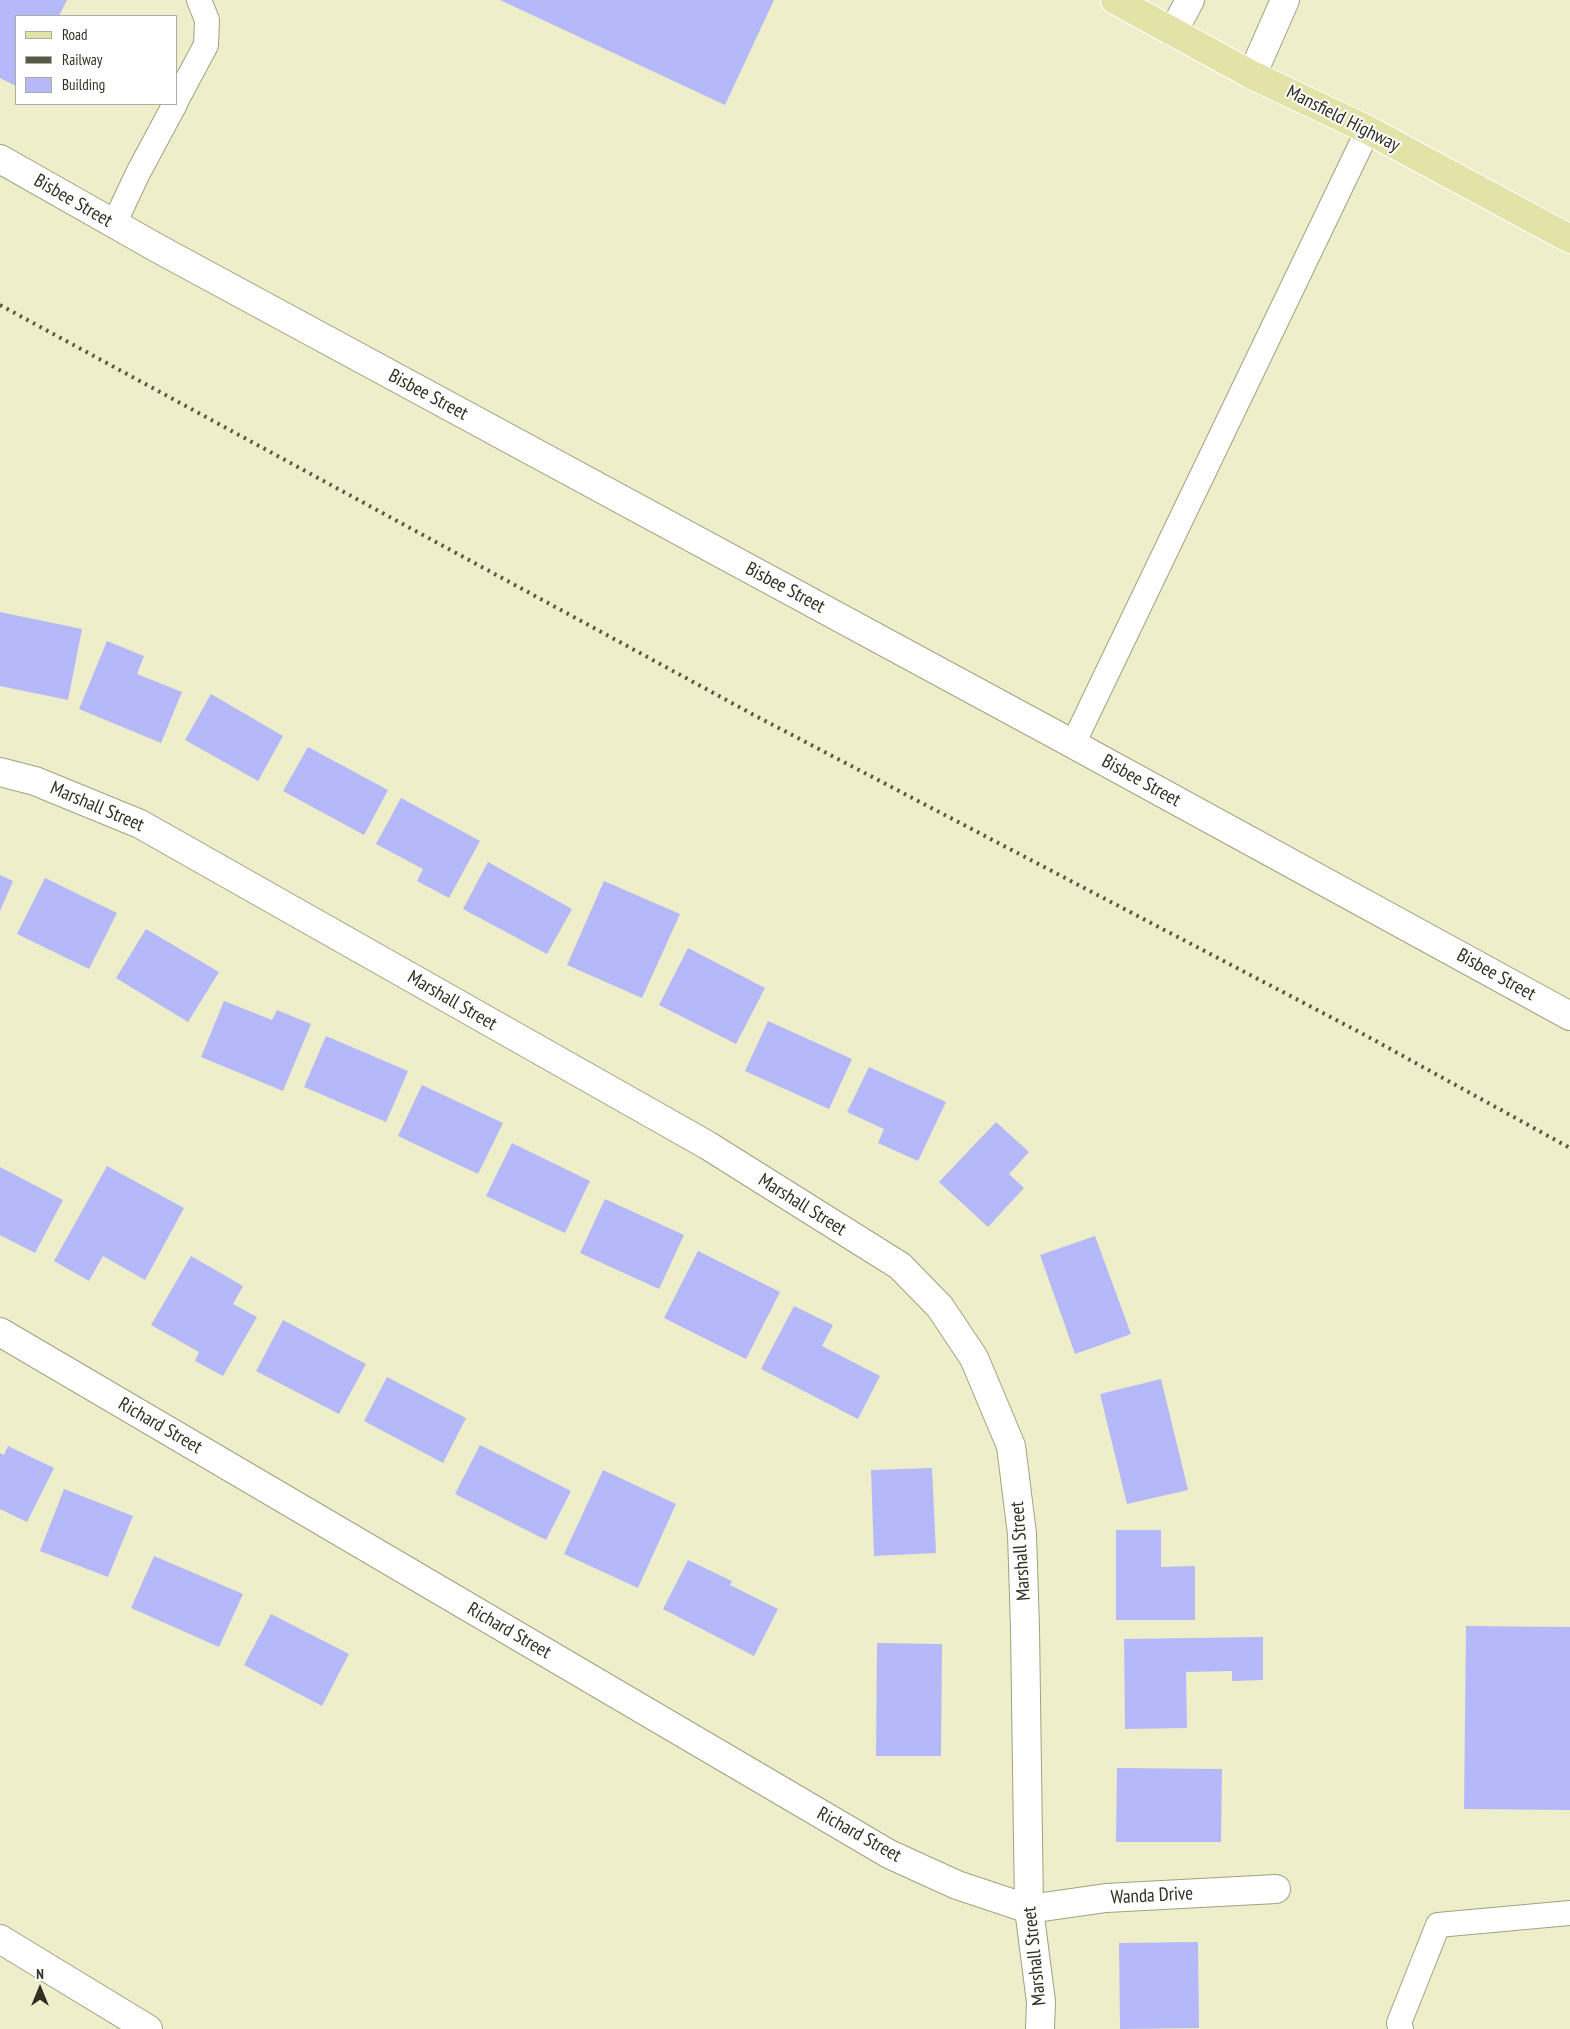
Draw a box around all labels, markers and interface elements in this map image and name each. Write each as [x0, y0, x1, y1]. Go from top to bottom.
legend [15, 15, 178, 105]
text: Road [62, 25, 88, 44]
text: Railway [62, 50, 102, 69]
text: Building [62, 75, 105, 94]
street label: Mansfield Highway [1283, 81, 1403, 157]
street label: Bisbee Street [30, 169, 116, 233]
street label: Bisbee Street [384, 365, 472, 425]
street label: Bisbee Street [741, 558, 829, 618]
street label: Bisbee Street [1098, 750, 1184, 812]
street label: Marshall Street [47, 777, 147, 837]
street label: Bisbee Street [1453, 944, 1539, 1006]
street label: Marshall Street [403, 966, 501, 1036]
street label: Marshall Street [754, 1169, 850, 1241]
street label: Richard Street [114, 1393, 206, 1459]
street label: Marshall Street [1006, 1501, 1036, 1601]
street label: Richard Street [463, 1598, 555, 1664]
street label: Richard Street [813, 1803, 905, 1867]
street label: Wanda Drive [1110, 1882, 1194, 1910]
street label: Marshall Street [1018, 1905, 1052, 2007]
north arrow [15, 1964, 65, 2014]
text: N [36, 1965, 44, 1983]

